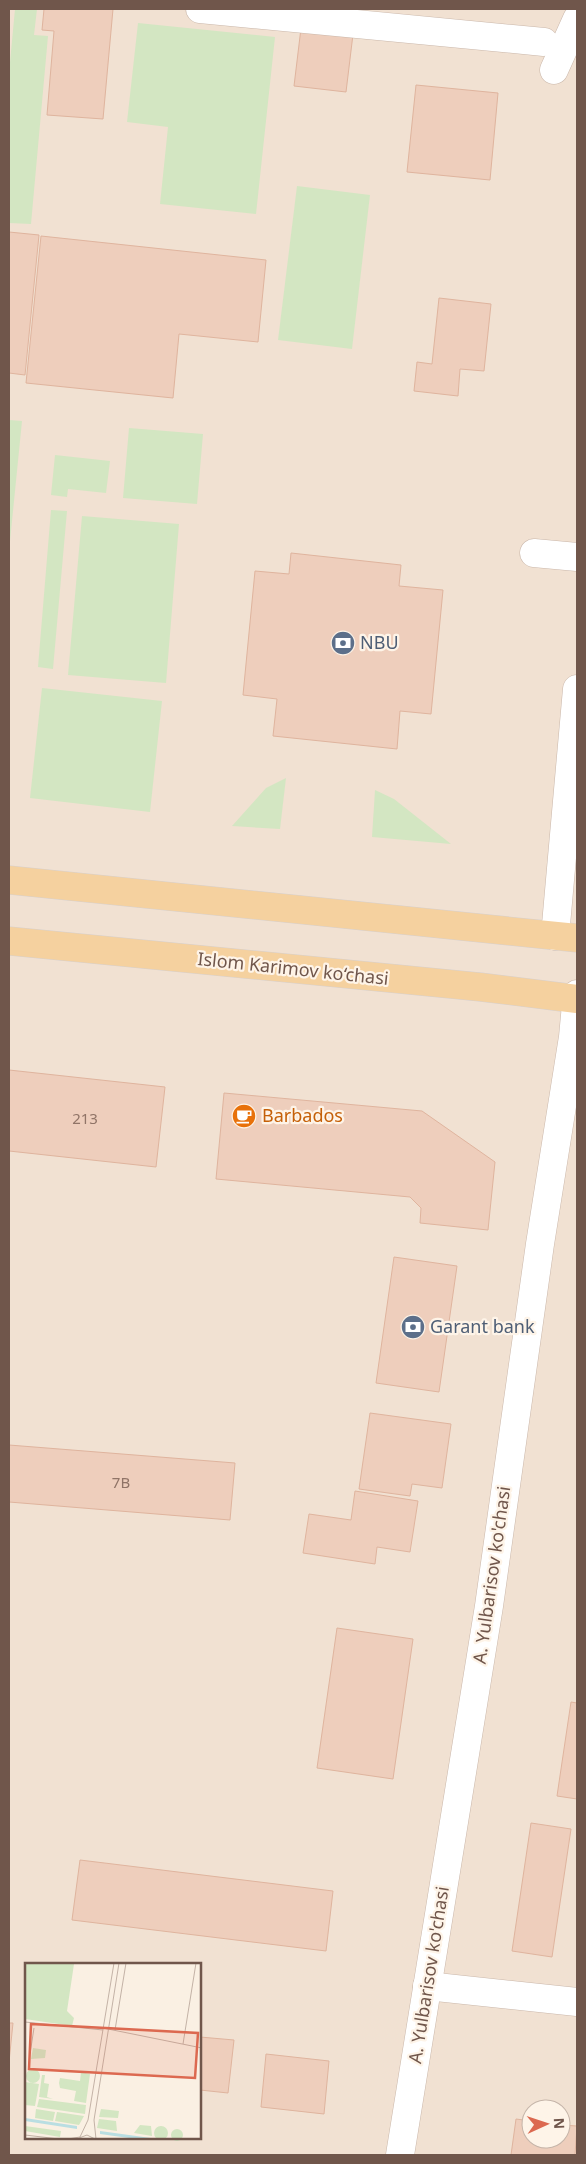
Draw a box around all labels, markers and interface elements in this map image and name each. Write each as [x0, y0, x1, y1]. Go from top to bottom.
bank icon: NBU [330, 630, 356, 656]
place label: NBU [360, 630, 399, 654]
street label: Islom Karimov ko‘chasi [196, 946, 390, 990]
cafe icon: Barbados [231, 1103, 257, 1129]
place label: Barbados [262, 1103, 343, 1127]
house number: 213 [72, 1108, 98, 1128]
bank icon: Garant bank [400, 1314, 426, 1340]
place label: Garant bank [430, 1314, 535, 1338]
house number: 7B [112, 1472, 130, 1492]
street label: A. Yulbarisov ko'chasi [467, 1485, 515, 1665]
street label: A. Yulbarisov ko'chasi [402, 1885, 454, 2065]
inset map [25, 1963, 201, 2139]
north arrow [521, 2099, 571, 2149]
text: N [550, 2117, 569, 2129]

